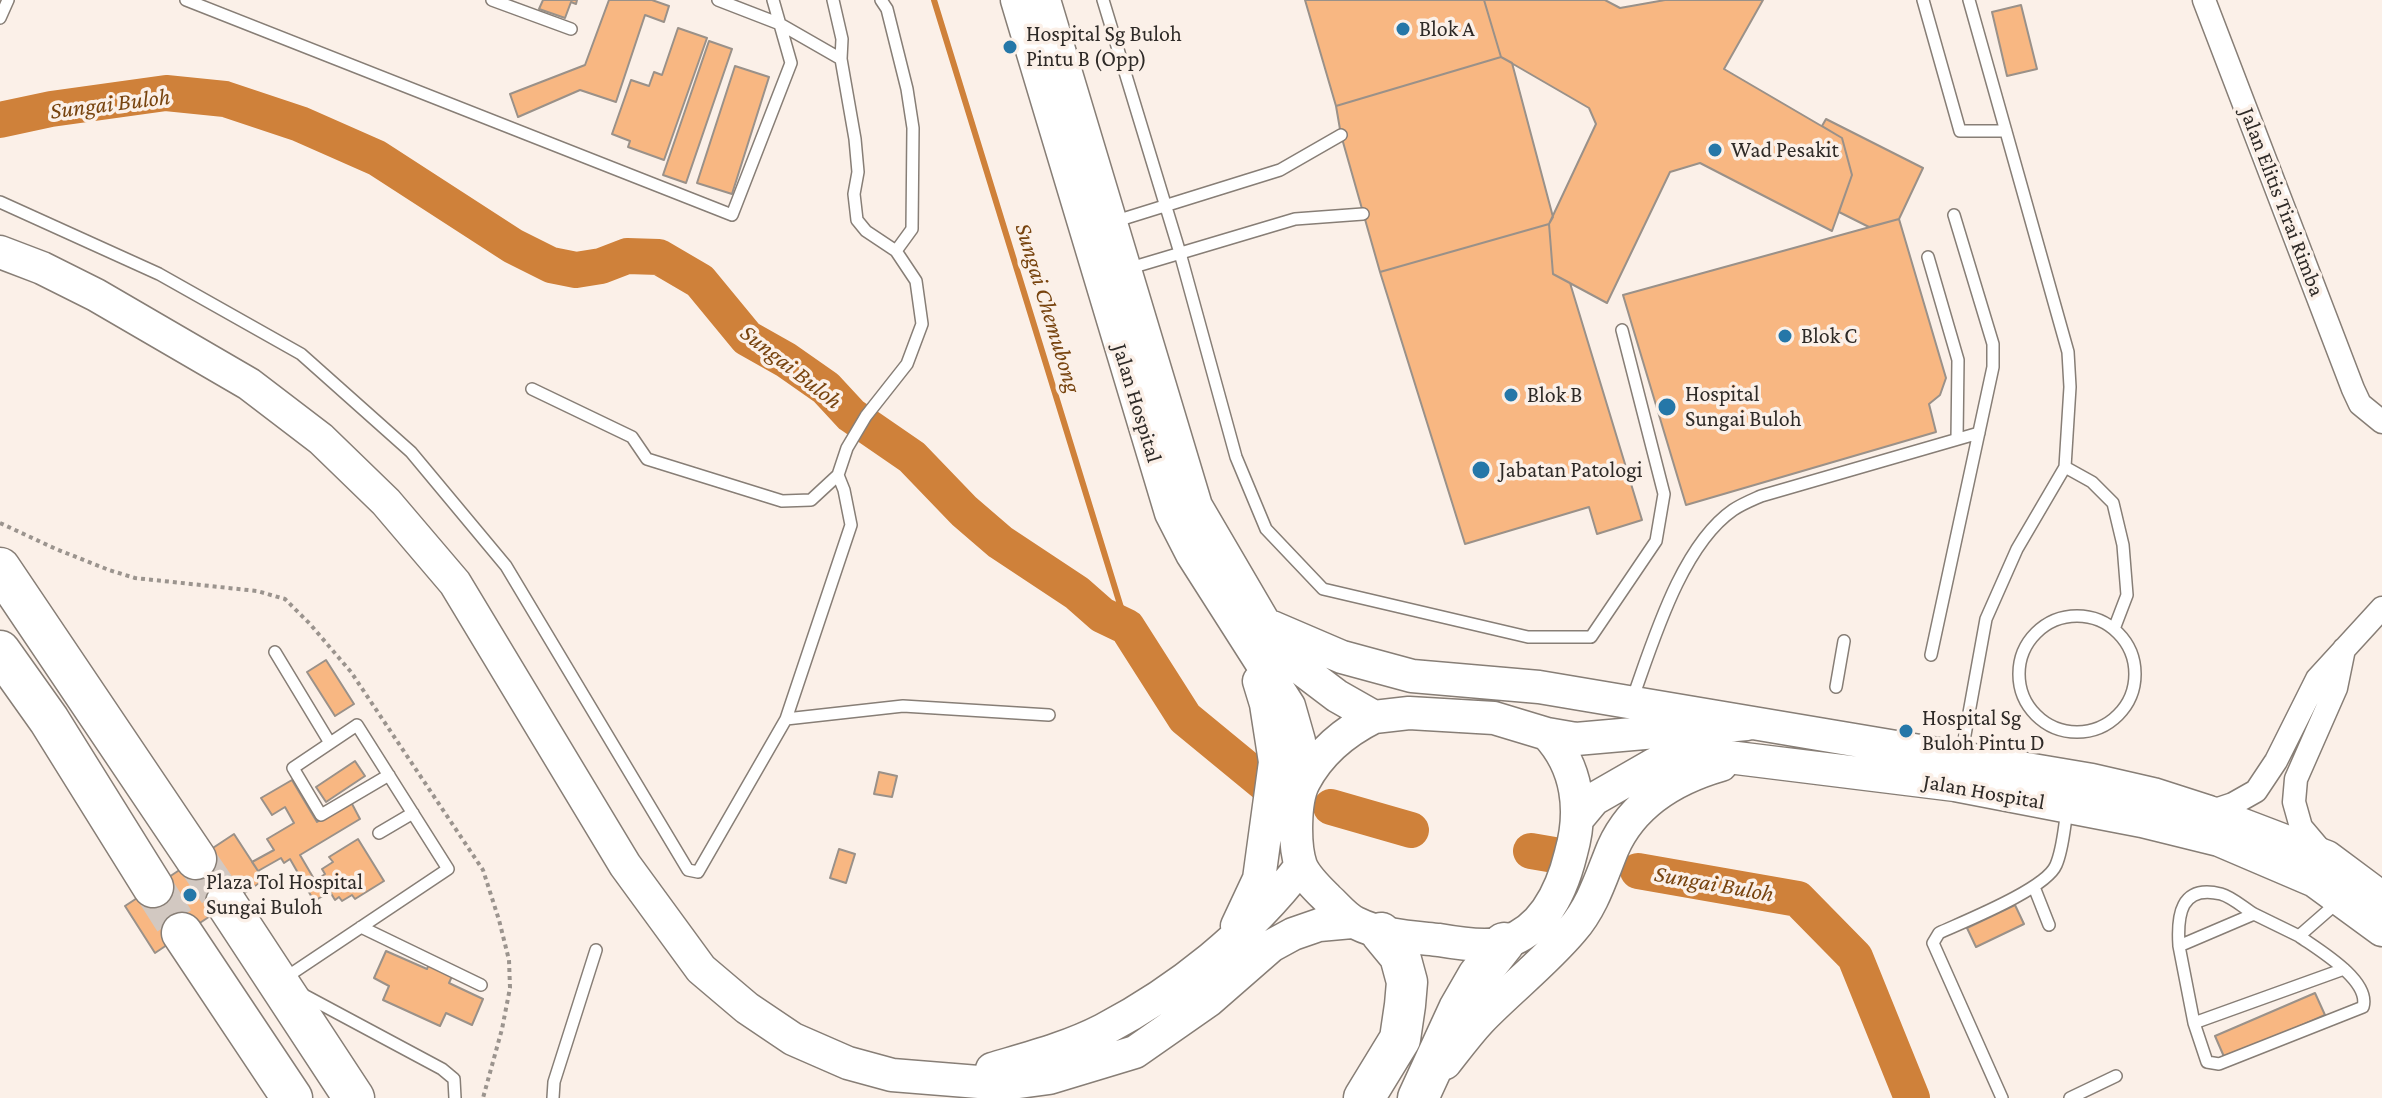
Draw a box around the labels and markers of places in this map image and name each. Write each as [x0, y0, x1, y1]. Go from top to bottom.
place label: Blok A [1419, 16, 1475, 42]
marker: Blok A [1394, 20, 1412, 38]
place label: Hospital Sg Buloh Pintu B (Opp) [1026, 21, 1182, 72]
marker: Hospital Sg Buloh Pintu B (Opp) [1001, 38, 1019, 56]
place label: Wad Pesakit [1731, 137, 1839, 163]
marker: Wad Pesakit [1706, 141, 1724, 159]
place label: Blok C [1801, 323, 1857, 349]
marker: Blok C [1776, 327, 1794, 345]
place label: Hospital Sungai Buloh [1685, 381, 1802, 432]
place label: Blok B [1527, 382, 1582, 408]
marker: Blok B [1502, 386, 1520, 404]
marker: Hospital Sungai Buloh [1656, 396, 1678, 418]
place label: Jabatan Patologi [1499, 457, 1643, 483]
marker: Jabatan Patologi [1470, 459, 1492, 481]
place label: Hospital Sg Buloh Pintu D [1922, 705, 2045, 756]
marker: Hospital Sg Buloh Pintu D [1897, 722, 1915, 740]
place label: Plaza Tol Hospital Sungai Buloh [206, 869, 363, 920]
marker: Plaza Tol Hospital Sungai Buloh [181, 886, 199, 904]

